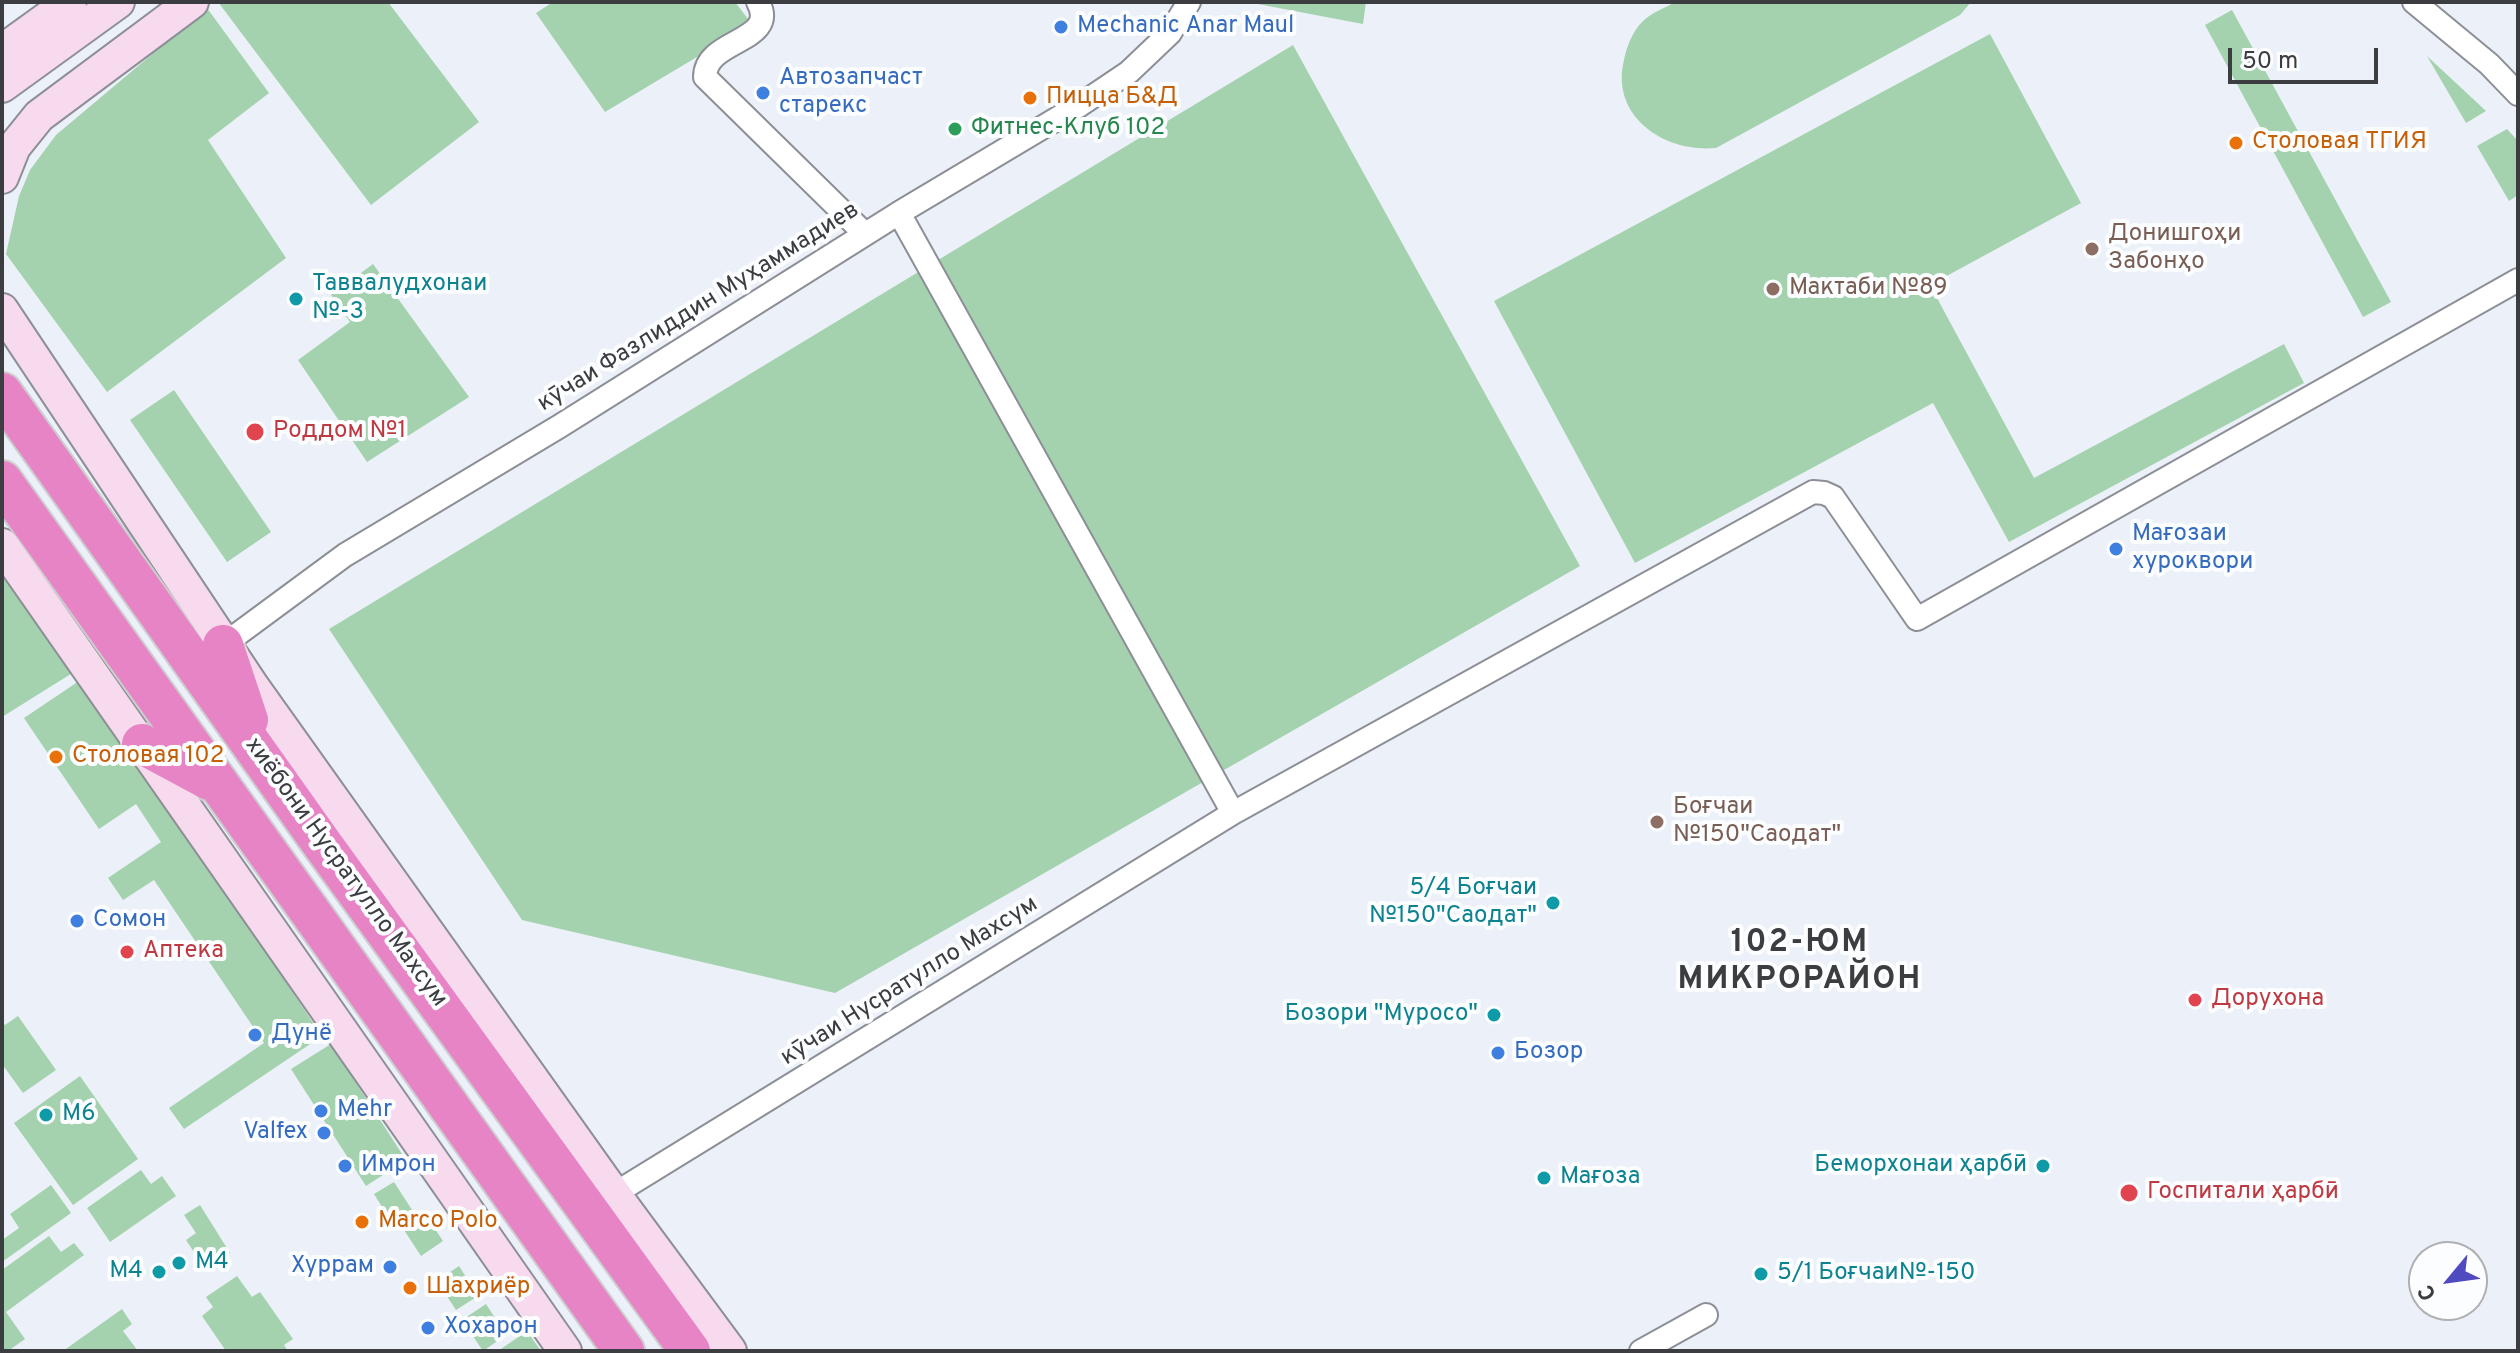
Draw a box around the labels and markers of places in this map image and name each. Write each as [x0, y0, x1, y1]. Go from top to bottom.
place label: Mechanic Anar Maul [1077, 13, 1294, 41]
marker: Mechanic Anar Maul [1052, 18, 1070, 36]
place label: Автозапчаст старекс [779, 65, 923, 121]
marker: Автозапчаст старекс [754, 84, 772, 102]
place label: Пицца Б&Д [1046, 84, 1178, 112]
marker: Пицца Б&Д [1021, 89, 1039, 107]
place label: Фитнес-Клуб 102 [971, 115, 1165, 143]
marker: Фитнес-Клуб 102 [946, 120, 964, 138]
place label: Столовая ТГИЯ [2252, 129, 2427, 157]
marker: Столовая ТГИЯ [2227, 134, 2245, 152]
place label: Донишгоҳи Забонҳо [2108, 221, 2241, 277]
marker: Донишгоҳи Забонҳо [2083, 240, 2101, 258]
place label: Таввалудхонаи №-3 [312, 271, 487, 327]
place label: Мактаби №89 [1789, 275, 1947, 303]
marker: Мактаби №89 [1764, 280, 1782, 298]
marker: Таввалудхонаи №-3 [287, 290, 305, 308]
place label: Роддом №1 [273, 418, 406, 446]
marker: Роддом №1 [244, 421, 266, 443]
place label: Мағозаи хуроквори [2132, 521, 2253, 577]
marker: Мағозаи хуроквори [2107, 540, 2125, 558]
place label: Столовая 102 [72, 743, 224, 771]
marker: Столовая 102 [47, 748, 65, 766]
place label: Боғчаи №150"Саодат" [1673, 794, 1841, 850]
marker: Боғчаи №150"Саодат" [1648, 813, 1666, 831]
place label: 5/4 Боғчаи №150"Саодат" [1369, 875, 1537, 931]
marker: 5/4 Боғчаи №150"Саодат" [1544, 894, 1562, 912]
place label: Сомон [93, 907, 166, 935]
marker: Сомон [68, 912, 86, 930]
place label: Аптека [143, 938, 224, 966]
marker: Аптека [118, 943, 136, 961]
place label: Дорухона [2211, 986, 2324, 1014]
marker: Дорухона [2186, 991, 2204, 1009]
place label: Бозори "Муросо" [1284, 1001, 1478, 1029]
marker: Бозори "Муросо" [1485, 1006, 1503, 1024]
place label: Дунё [271, 1021, 332, 1049]
marker: Дунё [246, 1026, 264, 1044]
place label: Бозор [1514, 1039, 1583, 1067]
marker: Бозор [1489, 1044, 1507, 1062]
place label: Mehr [337, 1097, 392, 1125]
place label: М6 [62, 1101, 96, 1129]
marker: Mehr [312, 1102, 330, 1120]
marker: М6 [37, 1106, 55, 1124]
place label: Valfex [243, 1119, 308, 1147]
marker: Valfex [315, 1124, 333, 1142]
place label: Имрон [361, 1152, 436, 1180]
place label: Беморхонаи ҳарбӣ [1814, 1152, 2027, 1180]
marker: Имрон [336, 1157, 354, 1175]
marker: Беморхонаи ҳарбӣ [2034, 1157, 2052, 1175]
place label: Мағоза [1560, 1164, 1640, 1192]
marker: Мағоза [1535, 1169, 1553, 1187]
place label: Госпитали ҳарбӣ [2147, 1179, 2339, 1207]
marker: Госпитали ҳарбӣ [2118, 1182, 2140, 1204]
place label: Marco Polo [378, 1208, 498, 1236]
marker: Marco Polo [353, 1213, 371, 1231]
place label: М4 [195, 1249, 229, 1277]
place label: Хуррам [291, 1253, 374, 1281]
marker: М4 [170, 1254, 188, 1272]
place label: M4 [109, 1258, 143, 1286]
marker: Хуррам [381, 1258, 399, 1276]
place label: 5/1 Боғчаи№-150 [1777, 1260, 1975, 1288]
marker: M4 [150, 1263, 168, 1281]
marker: 5/1 Боғчаи№-150 [1752, 1265, 1770, 1283]
place label: Шахриёр [426, 1274, 530, 1302]
marker: Шахриёр [401, 1279, 419, 1297]
place label: Хохарон [444, 1314, 538, 1342]
marker: Хохарон [419, 1319, 437, 1337]

